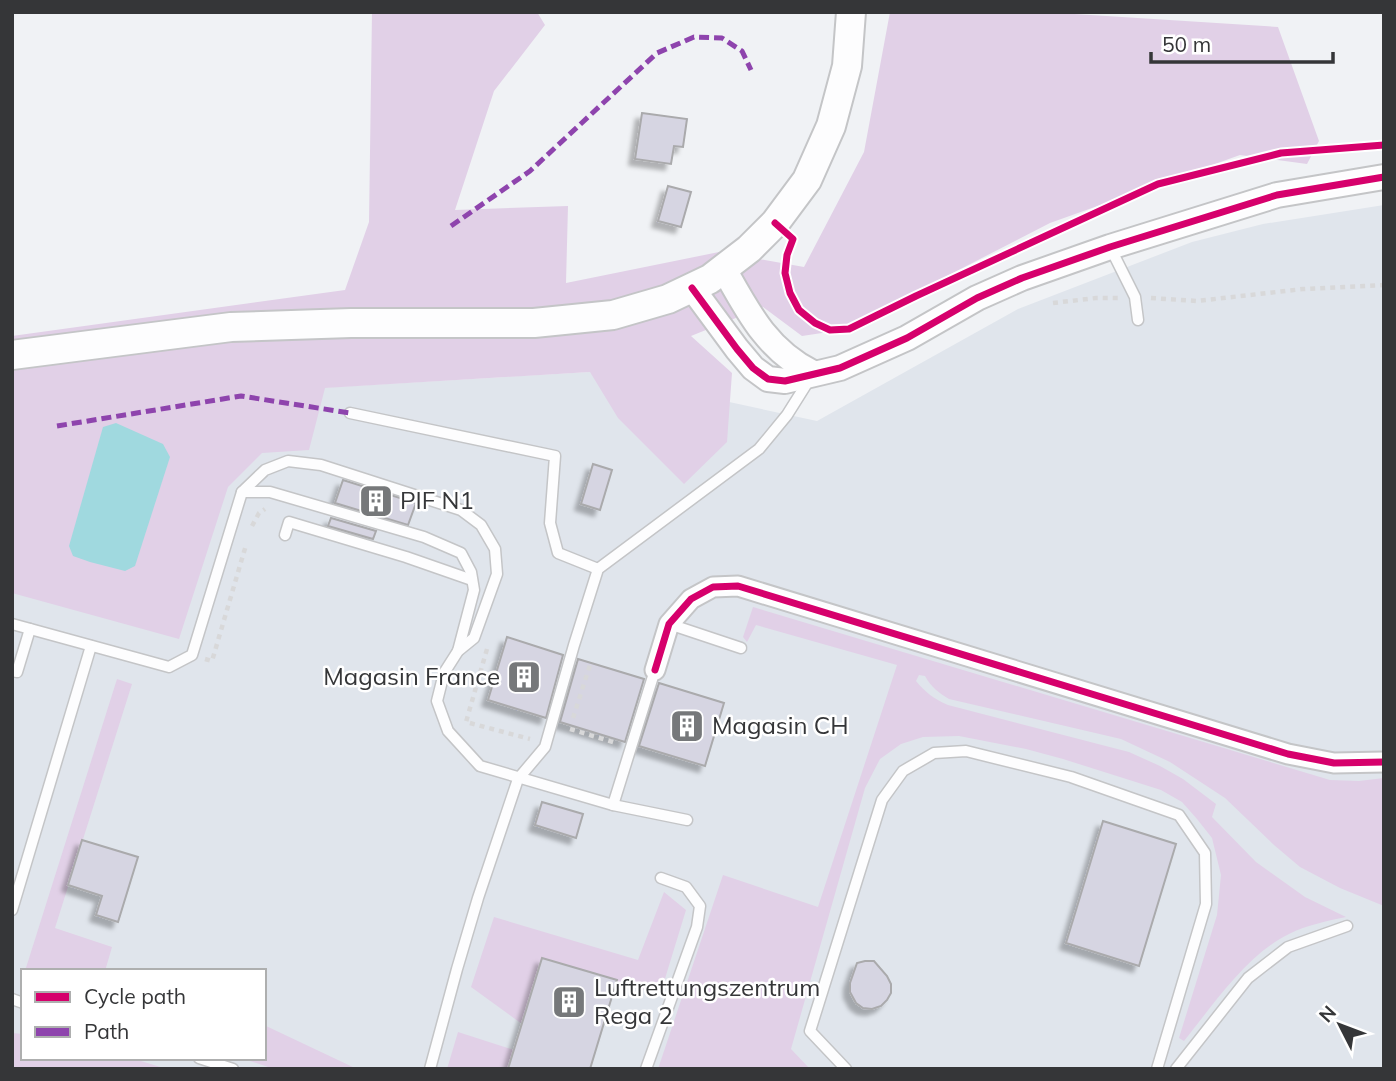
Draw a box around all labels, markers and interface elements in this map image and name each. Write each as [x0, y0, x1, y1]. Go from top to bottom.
scale bar [1151, 21, 1333, 65]
text: 50 m [1162, 31, 1211, 57]
building icon: PIF N1 [357, 482, 395, 520]
place label: PIF N1 [400, 485, 474, 515]
building icon: Magasin France [505, 658, 543, 696]
place label: Magasin France [323, 661, 500, 691]
building icon: Magasin CH [668, 707, 706, 745]
place label: Magasin CH [712, 710, 849, 740]
legend [21, 969, 266, 1060]
place label: Luftrettungszentrum Rega 2 [594, 972, 820, 1030]
text: Cycle path [84, 983, 186, 1009]
building icon: Luftrettungszentrum Rega 2 [550, 983, 588, 1021]
north arrow [1305, 990, 1375, 1060]
text: N [1314, 1000, 1341, 1027]
text: Path [84, 1018, 129, 1044]

